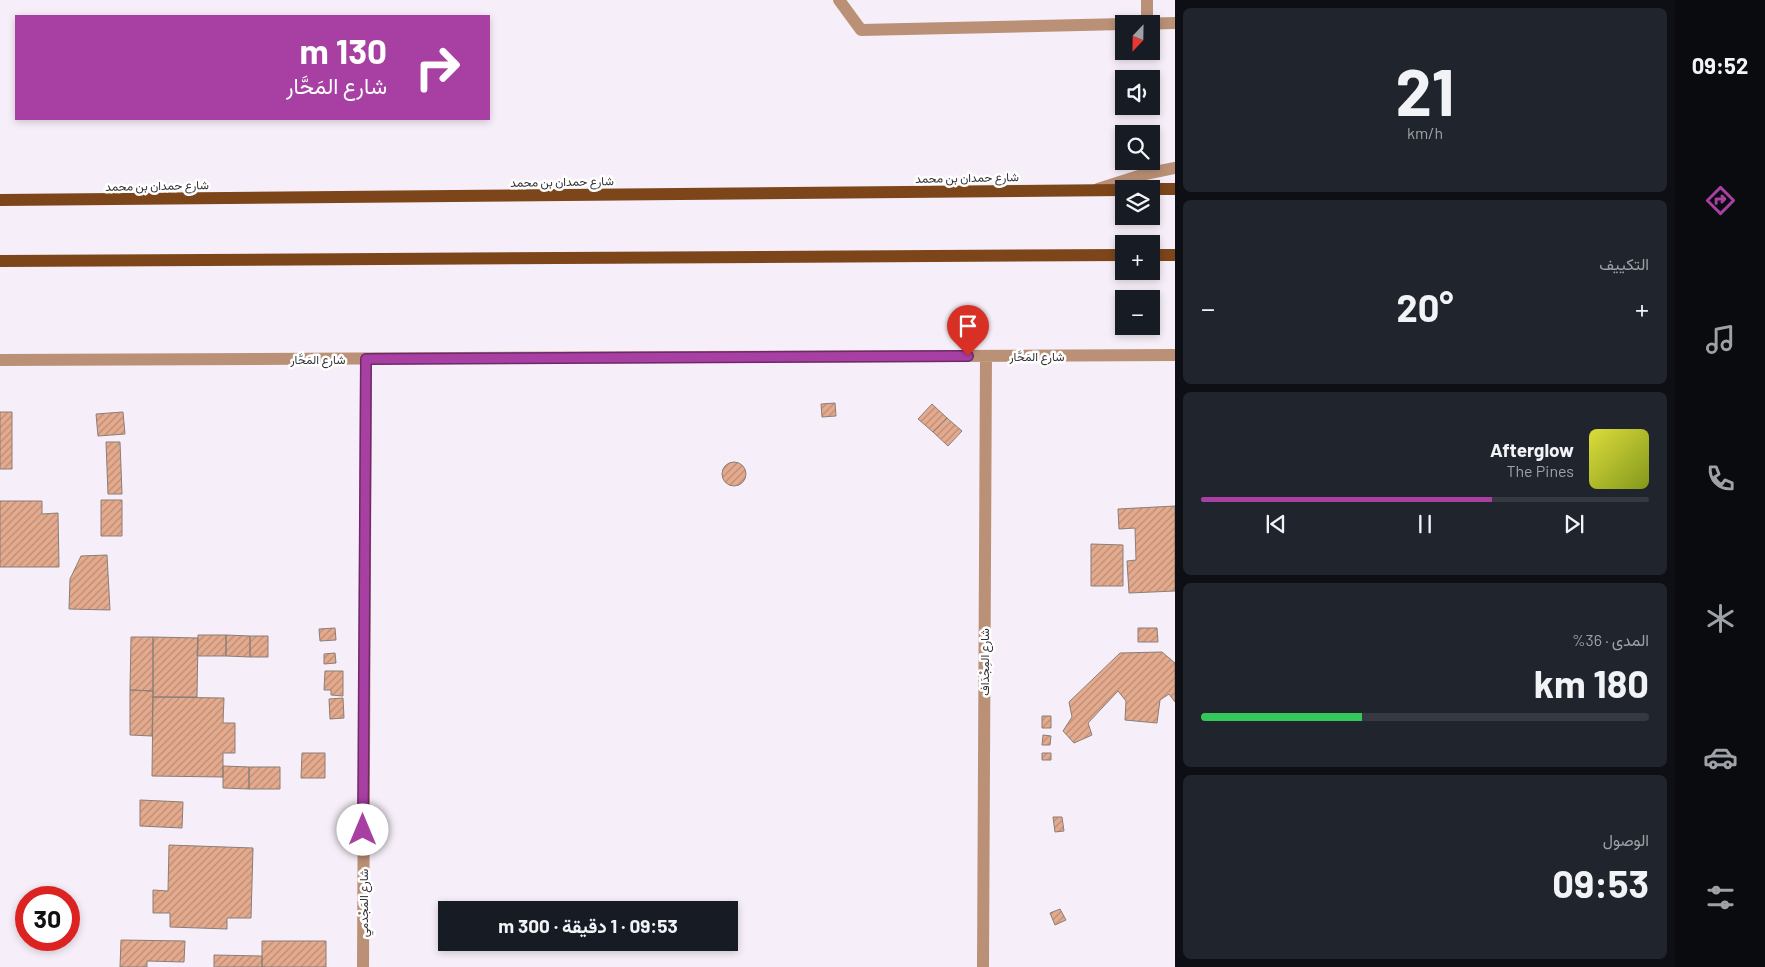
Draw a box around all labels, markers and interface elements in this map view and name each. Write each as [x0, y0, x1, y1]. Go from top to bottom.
north arrow [1115, 15, 1160, 60]
map controls [1115, 15, 1160, 335]
text: 130 m [300, 29, 387, 71]
icon: right [405, 35, 470, 100]
text: 21 [1395, 51, 1455, 129]
text: 09:52 [1692, 52, 1748, 78]
button: sound [1115, 70, 1160, 115]
text: شارع المَحَّار [286, 72, 387, 98]
text: km/h [1407, 123, 1443, 142]
button: search [1115, 125, 1160, 170]
street label: شارع حمدان بن محمد [915, 169, 1019, 188]
street label: شارع حمدان بن محمد [510, 173, 614, 192]
street label: شارع حمدان بن محمد [105, 177, 209, 196]
button: layers [1115, 180, 1160, 225]
icon: directions [1703, 183, 1738, 218]
button: + [1115, 235, 1160, 280]
text: التكييف [1599, 254, 1649, 273]
text: 20° [1396, 284, 1454, 330]
button: − [1115, 290, 1160, 335]
text: − [1201, 291, 1215, 325]
text: + [1635, 291, 1649, 325]
pin [947, 305, 989, 356]
icon: arrive [954, 312, 982, 340]
icon: music [1703, 322, 1738, 357]
street label: شارع المَحَّار [1008, 349, 1065, 366]
street label: شارع المَحَّار [289, 352, 346, 369]
text: Afterglow [1490, 438, 1574, 461]
text: The Pines [1507, 461, 1574, 480]
icon: phone [1703, 461, 1738, 496]
icon: previous [1262, 510, 1290, 538]
icon: pause [1411, 510, 1439, 538]
icon: next [1560, 510, 1588, 538]
icon: climate [1703, 601, 1738, 636]
street label: شارع المِجْدَاف [977, 628, 994, 696]
text: المدى · 36% [1572, 630, 1649, 649]
text: 180 km [1534, 660, 1649, 706]
icon: car [1703, 740, 1738, 775]
position arrow [336, 803, 388, 855]
text: الوصول [1603, 830, 1649, 849]
text: 09:53 [1552, 860, 1649, 906]
street label: شارع المَجْدمي [356, 869, 374, 937]
icon: filters [1703, 880, 1738, 915]
speed limit sign: 30 [15, 886, 80, 951]
text: 09:53 · 1 دقيقة · 300 m [498, 914, 678, 937]

